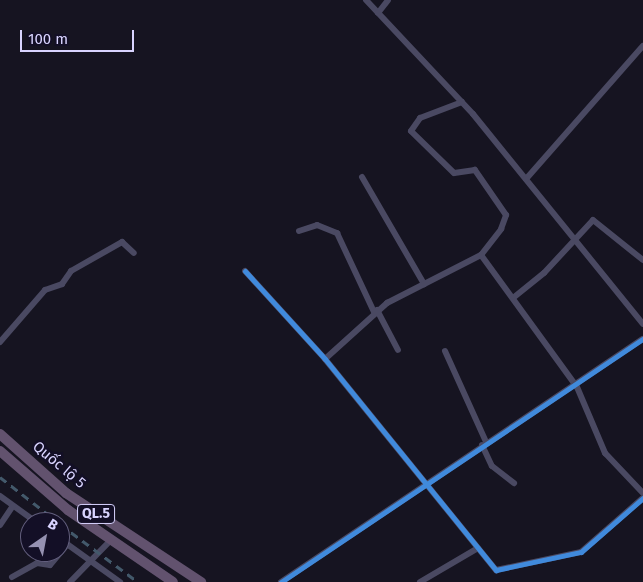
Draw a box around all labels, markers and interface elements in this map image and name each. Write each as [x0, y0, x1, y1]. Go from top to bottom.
scale bar [22, 20, 136, 52]
text: 100 m [28, 30, 68, 48]
street label: Quốc lộ 5 [29, 438, 89, 492]
road number: QL.5 [76, 502, 116, 526]
north arrow [20, 512, 70, 562]
text: B [45, 515, 61, 534]

